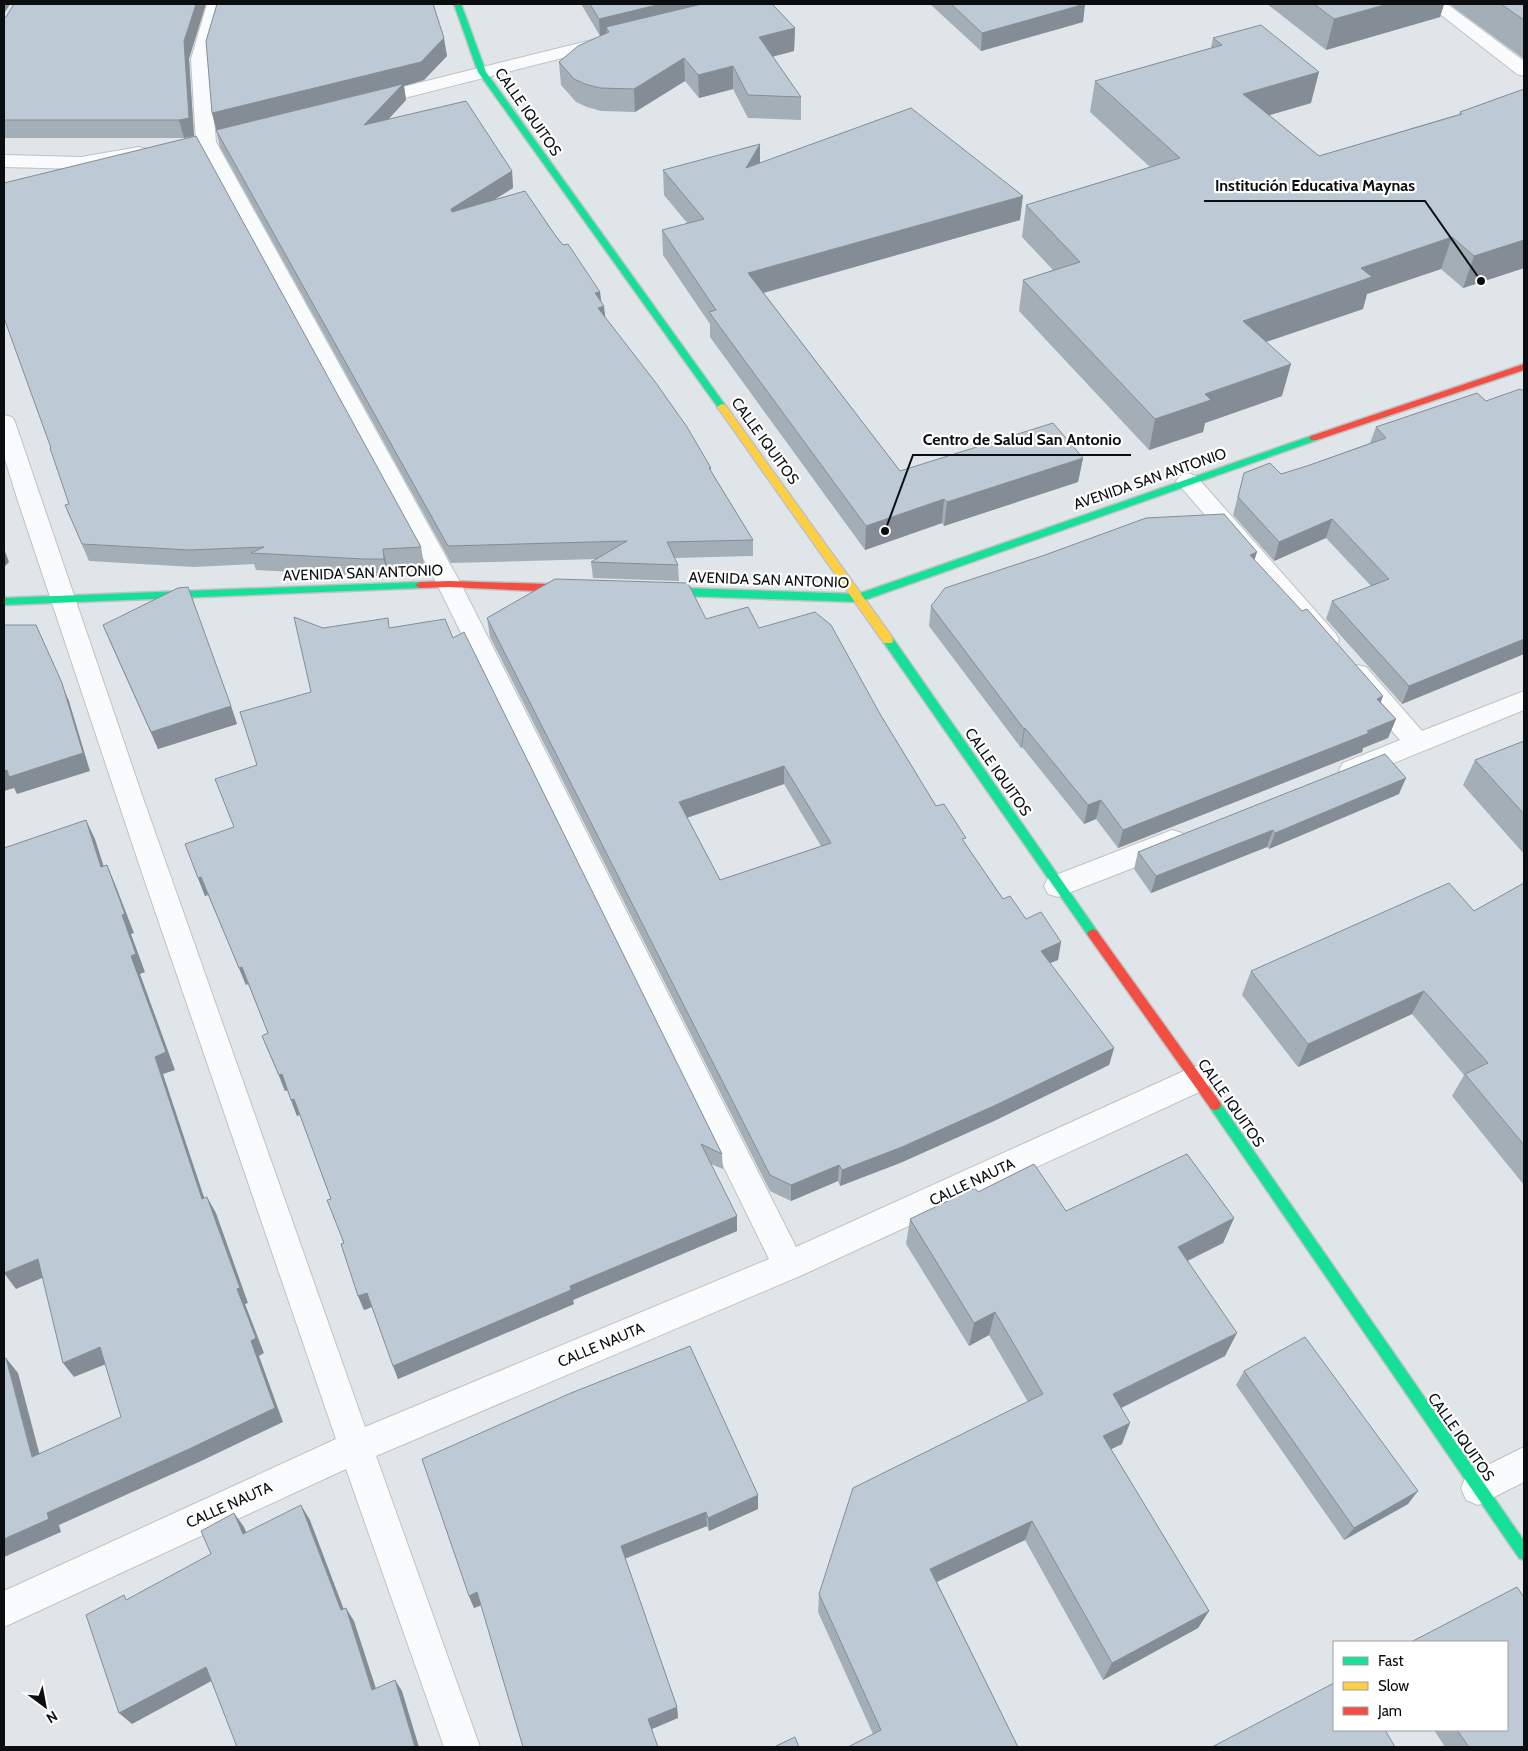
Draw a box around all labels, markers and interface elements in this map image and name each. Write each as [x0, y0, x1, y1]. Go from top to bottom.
street label: CALLE IQUITOS [491, 65, 565, 160]
callout: Institución Educativa Maynas [1204, 170, 1425, 201]
text: Institución Educativa Maynas [1215, 176, 1415, 195]
street label: CALLE IQUITOS [727, 394, 803, 488]
callout: Centro de Salud San Antonio [913, 424, 1131, 455]
text: Centro de Salud San Antonio [923, 430, 1121, 449]
street label: AVENIDA SAN ANTONIO [1071, 444, 1229, 514]
street label: AVENIDA SAN ANTONIO [282, 561, 444, 585]
street label: AVENIDA SAN ANTONIO [688, 568, 850, 592]
street label: CALLE IQUITOS [961, 725, 1035, 820]
street label: CALLE IQUITOS [1194, 1056, 1268, 1151]
street label: CALLE NAUTA [926, 1154, 1018, 1210]
street label: CALLE NAUTA [555, 1318, 648, 1371]
street label: CALLE IQUITOS [1424, 1390, 1498, 1485]
street label: CALLE NAUTA [183, 1478, 275, 1532]
legend [1333, 1641, 1508, 1731]
text: Fast [1378, 1652, 1403, 1670]
text: Slow [1378, 1677, 1409, 1695]
north arrow [20, 1681, 70, 1731]
text: Jam [1377, 1702, 1402, 1720]
text: N [43, 1707, 61, 1727]

